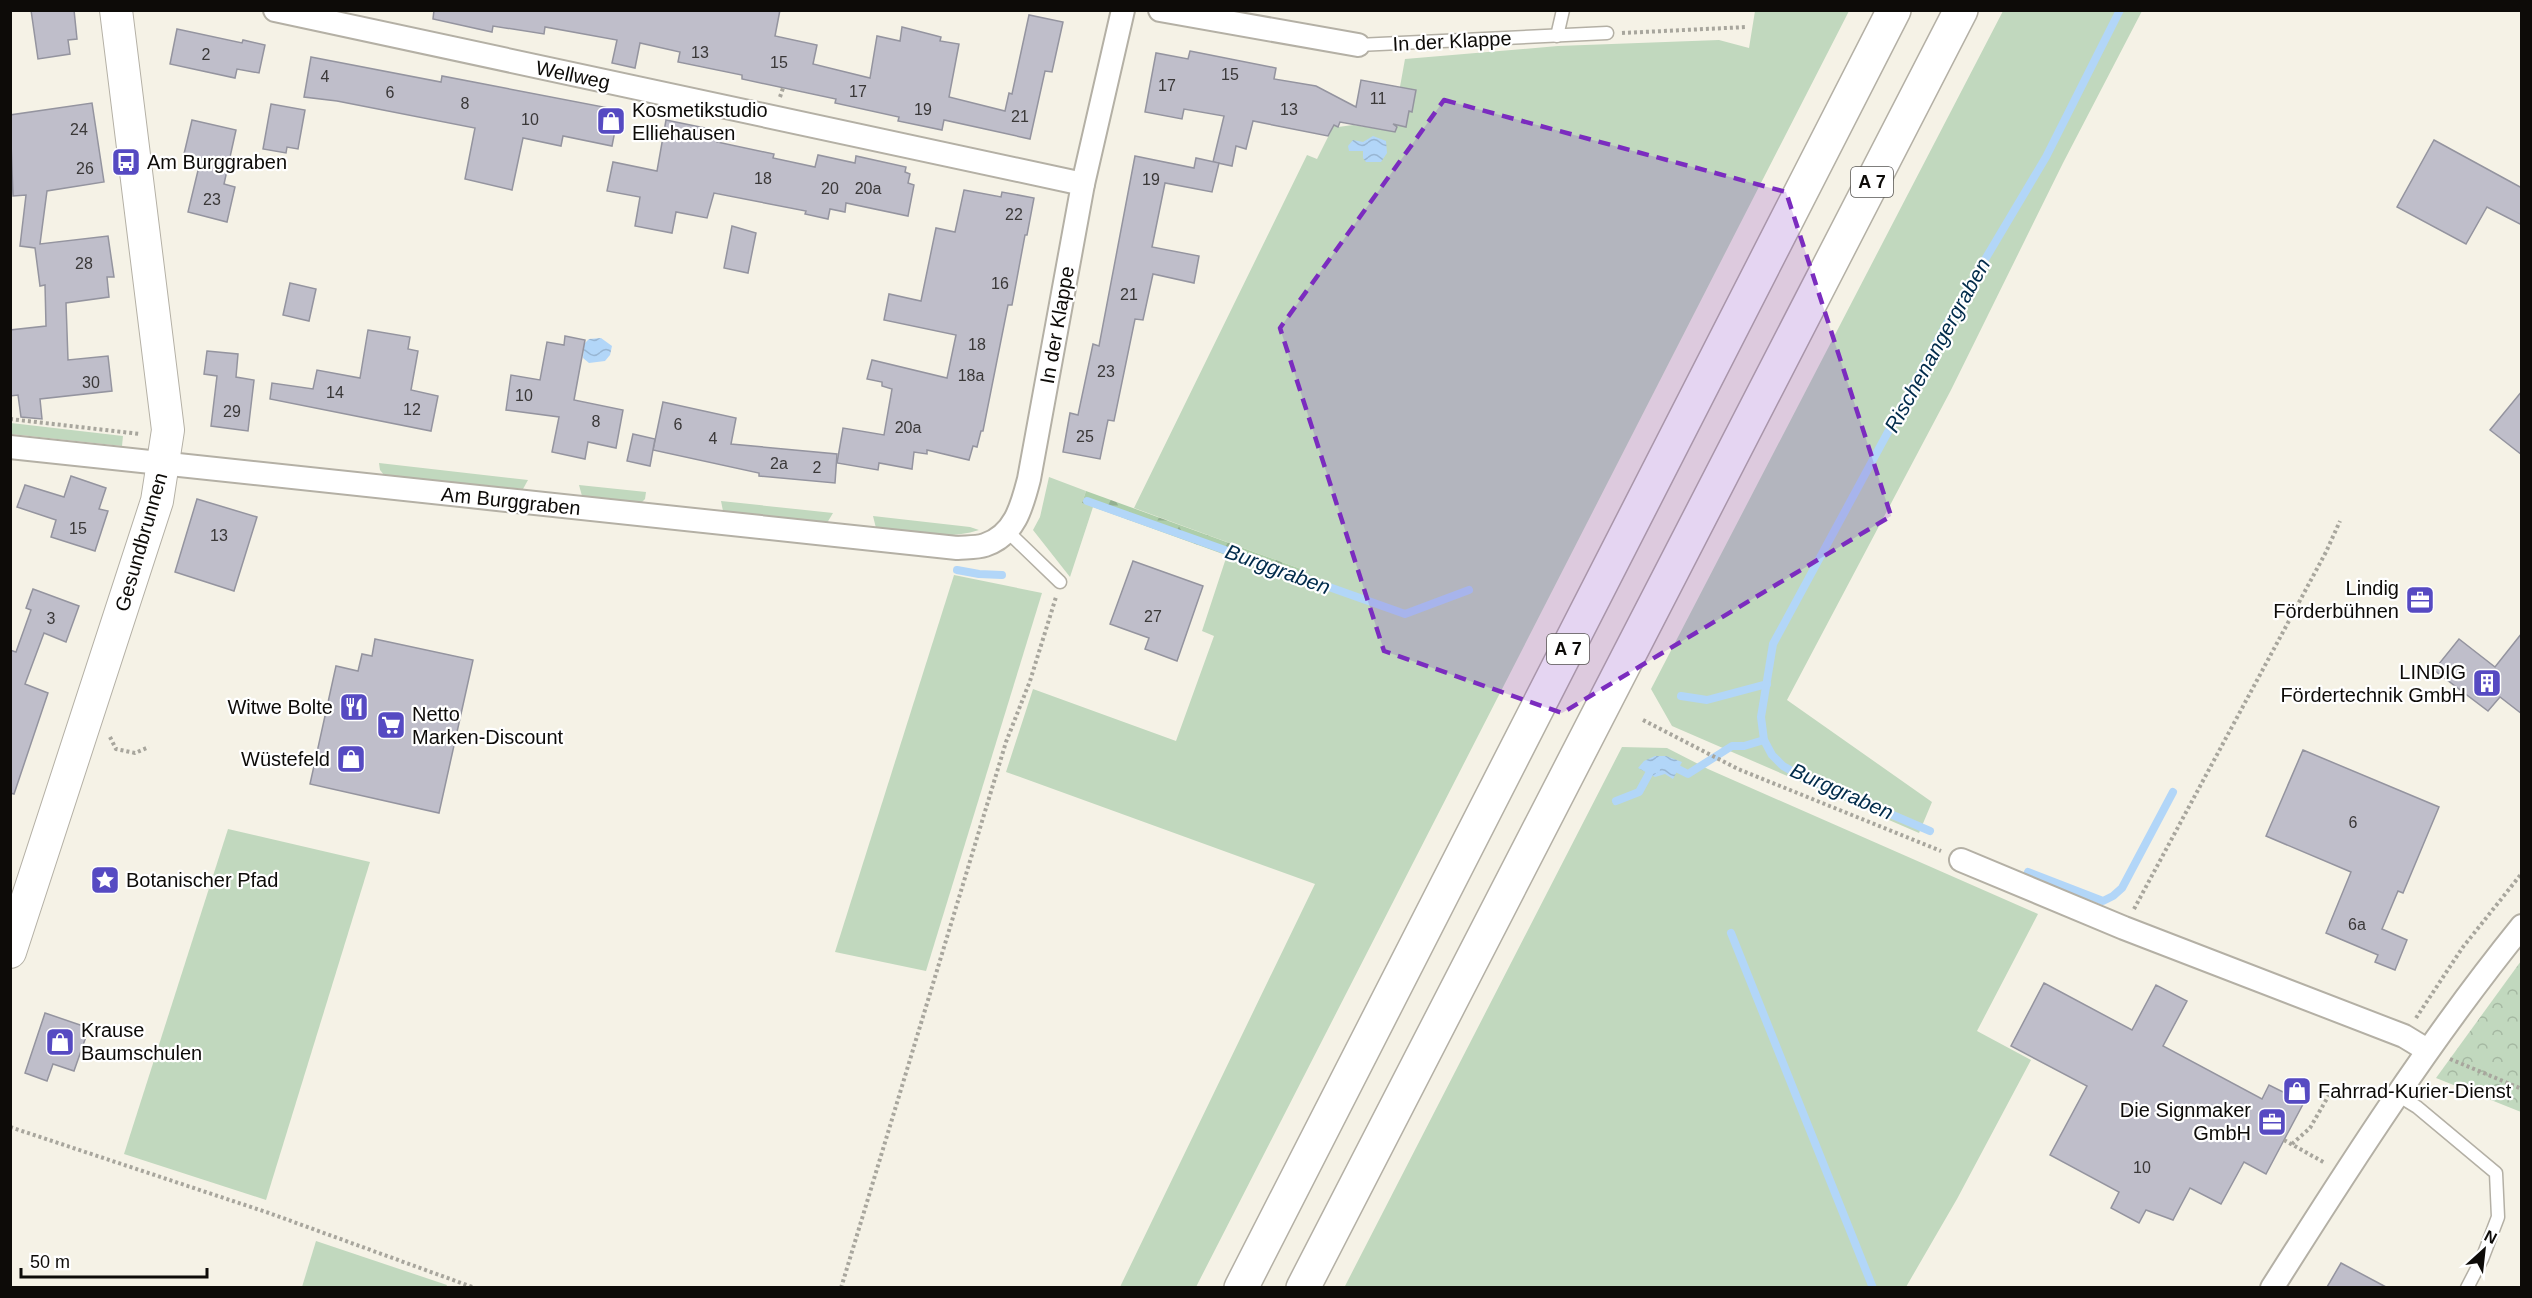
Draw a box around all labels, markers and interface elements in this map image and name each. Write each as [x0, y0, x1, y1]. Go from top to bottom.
street label: In der Klappe [1392, 27, 1512, 55]
house number: 13 [691, 44, 709, 61]
house number: 2 [202, 46, 211, 63]
house number: 15 [770, 54, 788, 71]
street label: Wellweg [534, 56, 612, 94]
house number: 15 [1221, 66, 1239, 83]
house number: 4 [321, 68, 330, 85]
house number: 17 [1158, 77, 1176, 94]
house number: 17 [849, 83, 867, 100]
house number: 6 [386, 84, 395, 101]
house number: 11 [1370, 90, 1386, 107]
house number: 8 [461, 95, 470, 112]
place label: Kosmetikstudio Elliehausen [632, 99, 768, 144]
house number: 19 [914, 101, 932, 118]
house number: 13 [1280, 101, 1298, 118]
shop icon: Kosmetikstudio Elliehausen [595, 105, 627, 137]
house number: 21 [1011, 108, 1029, 125]
house number: 10 [521, 111, 539, 128]
house number: 24 [70, 121, 88, 138]
bus stop icon: Am Burggraben [110, 146, 142, 178]
place label: Am Burggraben [147, 151, 287, 173]
house number: 26 [76, 160, 94, 177]
road number: A 7 [1851, 167, 1893, 197]
house number: 18 [754, 170, 772, 187]
house number: 19 [1142, 171, 1160, 188]
house number: 20 [821, 180, 839, 197]
house number: 20a [855, 180, 881, 197]
house number: 23 [203, 191, 221, 208]
house number: 22 [1005, 206, 1023, 223]
water label: Rischenangergraben [1880, 254, 1994, 436]
house number: 28 [75, 255, 93, 272]
street label: In der Klappe [1036, 265, 1078, 385]
house number: 16 [991, 275, 1009, 292]
house number: 21 [1120, 286, 1138, 303]
house number: 18 [968, 336, 986, 353]
house number: 23 [1097, 363, 1115, 380]
house number: 18a [958, 367, 984, 384]
house number: 30 [82, 374, 100, 391]
house number: 14 [326, 384, 344, 401]
house number: 10 [515, 387, 533, 404]
house number: 12 [403, 401, 421, 418]
house number: 29 [223, 403, 241, 420]
house number: 8 [592, 413, 601, 430]
house number: 6 [674, 416, 683, 433]
house number: 20a [895, 419, 921, 436]
house number: 25 [1076, 428, 1094, 445]
house number: 4 [709, 430, 718, 447]
house number: 2a [770, 455, 788, 472]
house number: 2 [813, 459, 822, 476]
street label: Gesundbrunnen [111, 470, 171, 614]
street label: Am Burggraben [440, 483, 582, 519]
house number: 15 [69, 520, 87, 537]
house number: 13 [210, 527, 228, 544]
water label: Burggraben [1223, 539, 1333, 599]
place label: Lindig Förderbühnen [2273, 577, 2399, 622]
office icon: Lindig Förderbühnen [2404, 584, 2436, 616]
house number: 27 [1144, 608, 1162, 625]
house number: 3 [47, 610, 56, 627]
road number: A 7 [1547, 634, 1589, 664]
place label: LINDIG Fördertechnik GmbH [2280, 661, 2466, 706]
building icon: LINDIG Fördertechnik GmbH [2471, 667, 2503, 699]
restaurant icon: Witwe Bolte [338, 691, 370, 723]
place label: Witwe Bolte [227, 696, 333, 718]
place label: Netto Marken-Discount [412, 703, 564, 748]
supermarket icon: Netto Marken-Discount [375, 709, 407, 741]
shop icon: Wüstefeld [335, 743, 367, 775]
place label: Wüstefeld [241, 748, 330, 770]
water label: Burggraben [1787, 758, 1897, 824]
house number: 6 [2349, 814, 2358, 831]
place icon: Botanischer Pfad [89, 864, 121, 896]
place label: Botanischer Pfad [126, 869, 278, 891]
house number: 6a [2348, 916, 2366, 933]
place label: Krause Baumschulen [81, 1019, 202, 1064]
shop icon: Krause Baumschulen [44, 1026, 76, 1058]
shop icon: Fahrrad-Kurier-Dienst [2281, 1075, 2313, 1107]
place label: Fahrrad-Kurier-Dienst [2318, 1080, 2512, 1102]
place label: Die Signmaker GmbH [2120, 1099, 2251, 1144]
office icon: Die Signmaker GmbH [2256, 1106, 2288, 1138]
house number: 10 [2133, 1159, 2151, 1176]
north arrow [2454, 1220, 2514, 1280]
text: N [2482, 1227, 2500, 1247]
scale bar [21, 1241, 207, 1279]
text: 50 m [30, 1252, 70, 1272]

